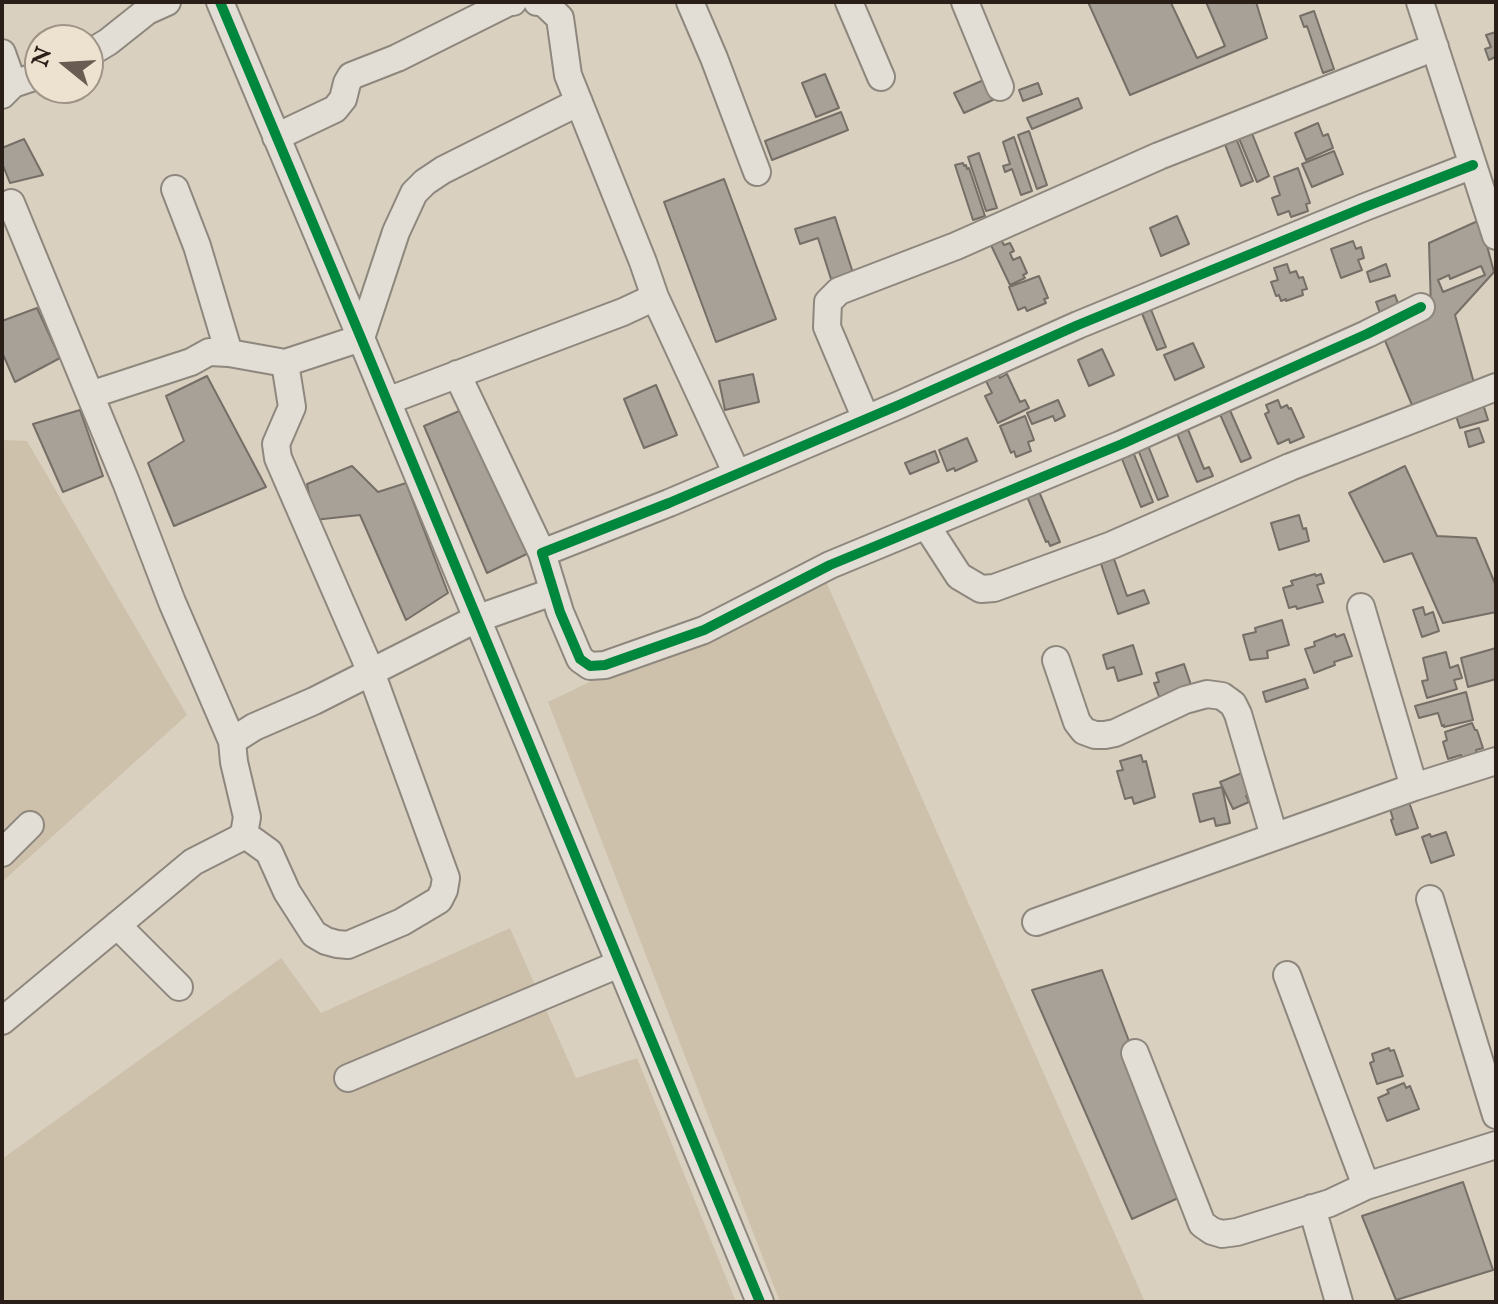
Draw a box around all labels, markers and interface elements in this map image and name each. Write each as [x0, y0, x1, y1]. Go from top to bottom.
north arrow [24, 24, 104, 104]
text: N [27, 44, 59, 71]

